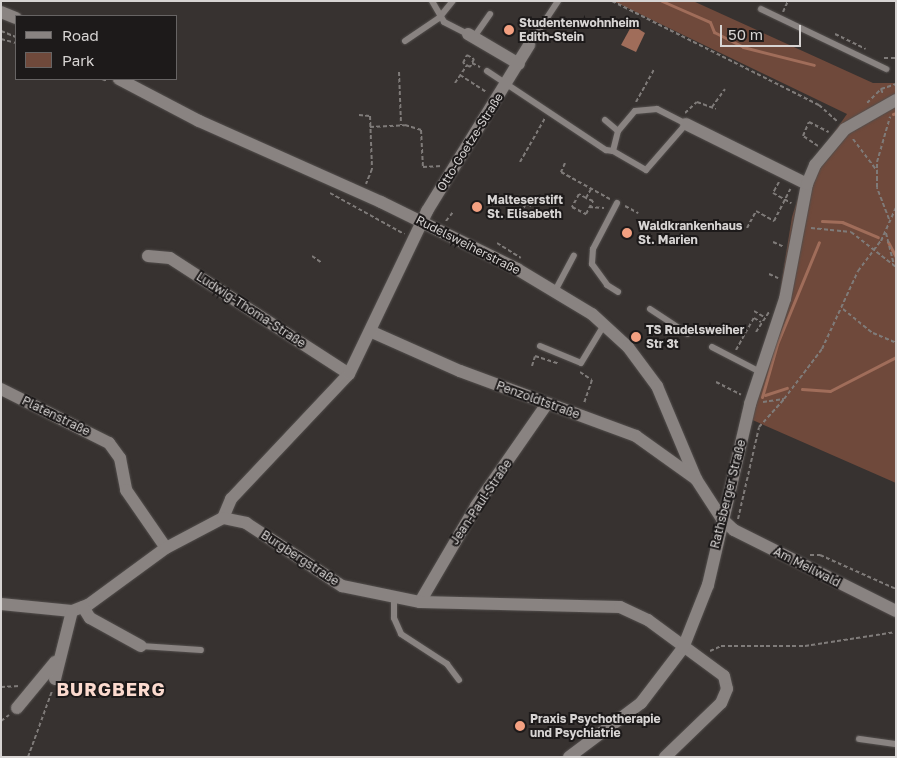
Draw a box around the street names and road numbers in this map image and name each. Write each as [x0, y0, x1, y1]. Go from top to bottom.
street label: Otto-Goetze-Straße [434, 90, 506, 194]
street label: Rudelsweiherstraße [414, 212, 522, 278]
street label: Ludwig-Thoma-Straße [194, 269, 308, 351]
street label: Penzoldtstraße [494, 378, 582, 422]
street label: Platenstraße [20, 393, 92, 439]
street label: Rathsberger Straße [708, 438, 748, 550]
street label: Jean-Paul-Straße [447, 457, 515, 547]
street label: Burgbergstraße [258, 527, 342, 589]
street label: Am Meilwald [771, 544, 843, 590]

